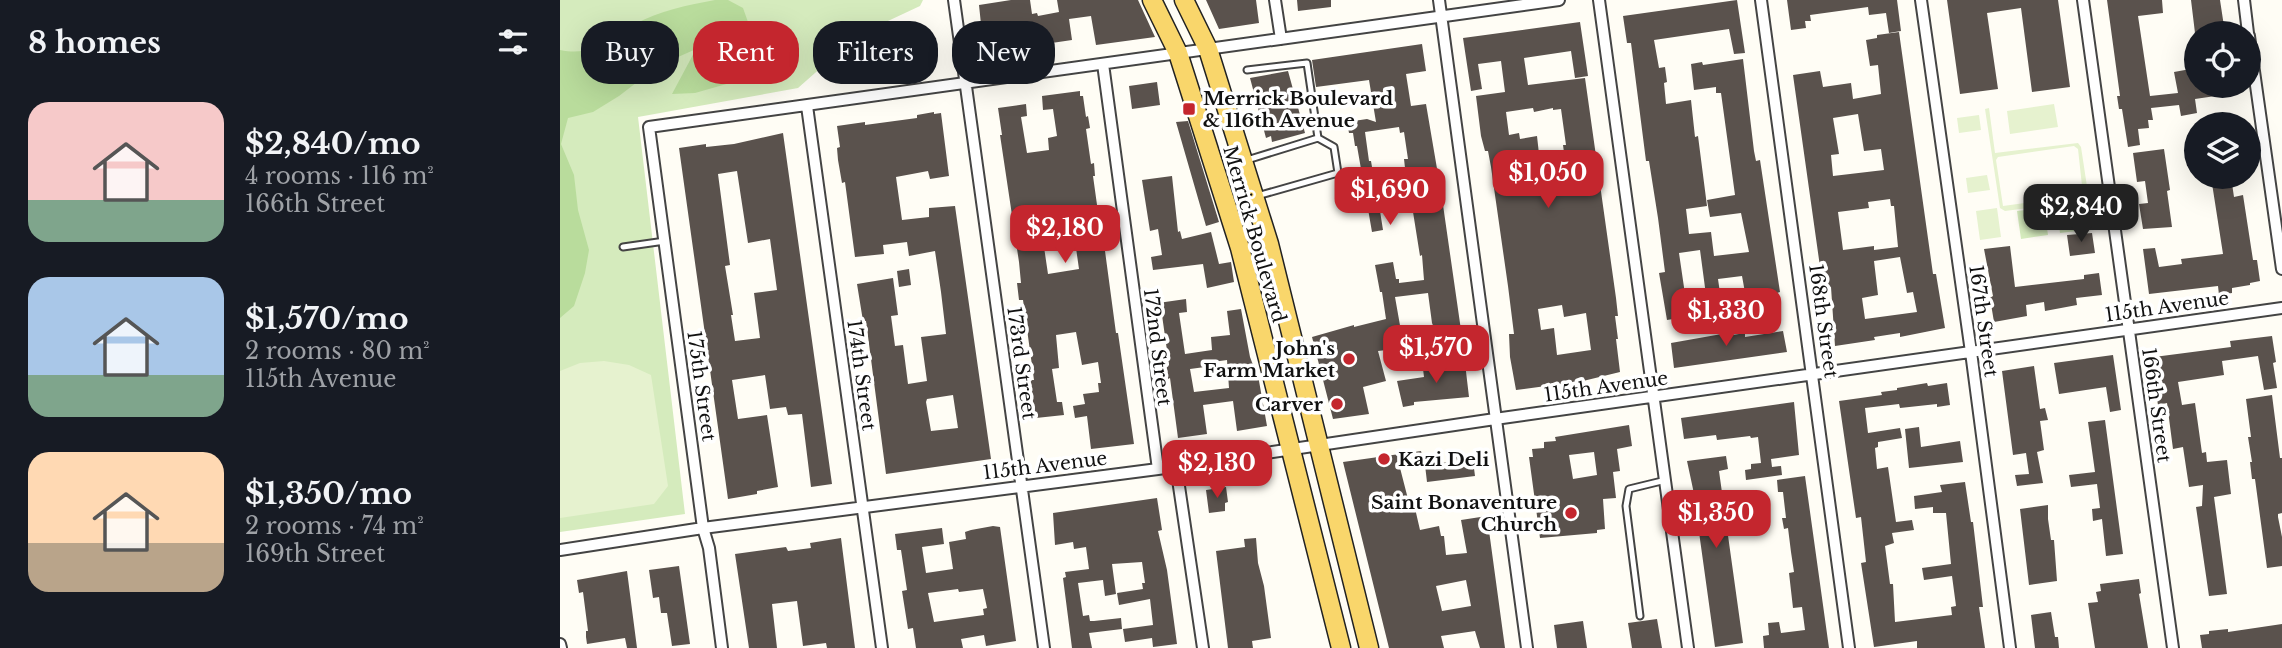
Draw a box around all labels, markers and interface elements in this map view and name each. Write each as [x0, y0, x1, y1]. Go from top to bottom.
chip: Buy [581, 21, 679, 84]
chip: Rent [693, 21, 799, 84]
chip: Filters [813, 21, 938, 84]
chip: New [952, 21, 1055, 84]
map controls [2184, 21, 2261, 189]
button: locate [2184, 21, 2261, 98]
icon: filters [494, 23, 532, 61]
text: 8 homes [28, 24, 161, 61]
place label: Merrick Boulevard & 116th Avenue [1203, 87, 1393, 132]
marker: Merrick Boulevard & 116th Avenue [1181, 101, 1197, 117]
button: layers [2184, 112, 2261, 189]
text: $2,840/mo [245, 125, 421, 162]
icon: home [84, 130, 168, 214]
street label: Merrick Boulevard [1218, 143, 1291, 325]
pin: $1,050 [1491, 150, 1605, 210]
text: $1,050 [1509, 159, 1587, 187]
text: 4 rooms · 116 m² [245, 162, 434, 190]
pin: $1,690 [1333, 168, 1447, 227]
text: $1,690 [1351, 176, 1429, 204]
pin: $2,840 [2024, 184, 2138, 244]
text: 166th Street [245, 190, 385, 218]
text: $2,840 [2039, 193, 2123, 221]
pin: $2,180 [1008, 205, 1122, 265]
text: $2,180 [1026, 214, 1104, 242]
street label: 168th Street [1804, 262, 1843, 380]
street label: 167th Street [1964, 263, 2003, 379]
street label: 115th Avenue [2104, 286, 2231, 327]
street label: 172nd Street [1139, 287, 1176, 408]
pin: $1,330 [1669, 288, 1783, 348]
text: $1,330 [1687, 297, 1765, 325]
text: $1,570/mo [245, 300, 409, 337]
icon: home [84, 305, 168, 389]
street label: 173rd Street [1002, 305, 1041, 422]
street label: 174th Street [842, 318, 881, 433]
pin: $1,570 [1379, 326, 1493, 385]
street label: 175th Street [682, 329, 721, 444]
text: $1,570 [1399, 334, 1473, 362]
text: 2 rooms · 80 m² [245, 337, 430, 365]
place label: John's Farm Market [1203, 337, 1336, 382]
street label: 166th Street [2137, 346, 2176, 465]
marker: John's Farm Market [1341, 351, 1357, 367]
text: 115th Avenue [245, 365, 396, 393]
street label: 115th Avenue [1543, 366, 1670, 407]
place label: Carver [1255, 393, 1324, 416]
marker: Carver [1329, 396, 1345, 412]
pin: $2,130 [1160, 440, 1274, 500]
street label: 115th Avenue [982, 446, 1109, 485]
place label: Kazi Deli [1398, 448, 1490, 471]
text: $2,130 [1178, 449, 1256, 477]
marker: Kazi Deli [1376, 451, 1392, 467]
text: $1,350/mo [245, 475, 412, 512]
icon: home [84, 480, 168, 564]
pin: $1,350 [1659, 490, 1773, 550]
place label: Saint Bonaventure Church [1371, 491, 1557, 536]
text: $1,350 [1678, 499, 1754, 527]
marker: Saint Bonaventure Church [1563, 505, 1579, 521]
text: 2 rooms · 74 m² [245, 512, 424, 540]
text: 169th Street [245, 540, 385, 568]

